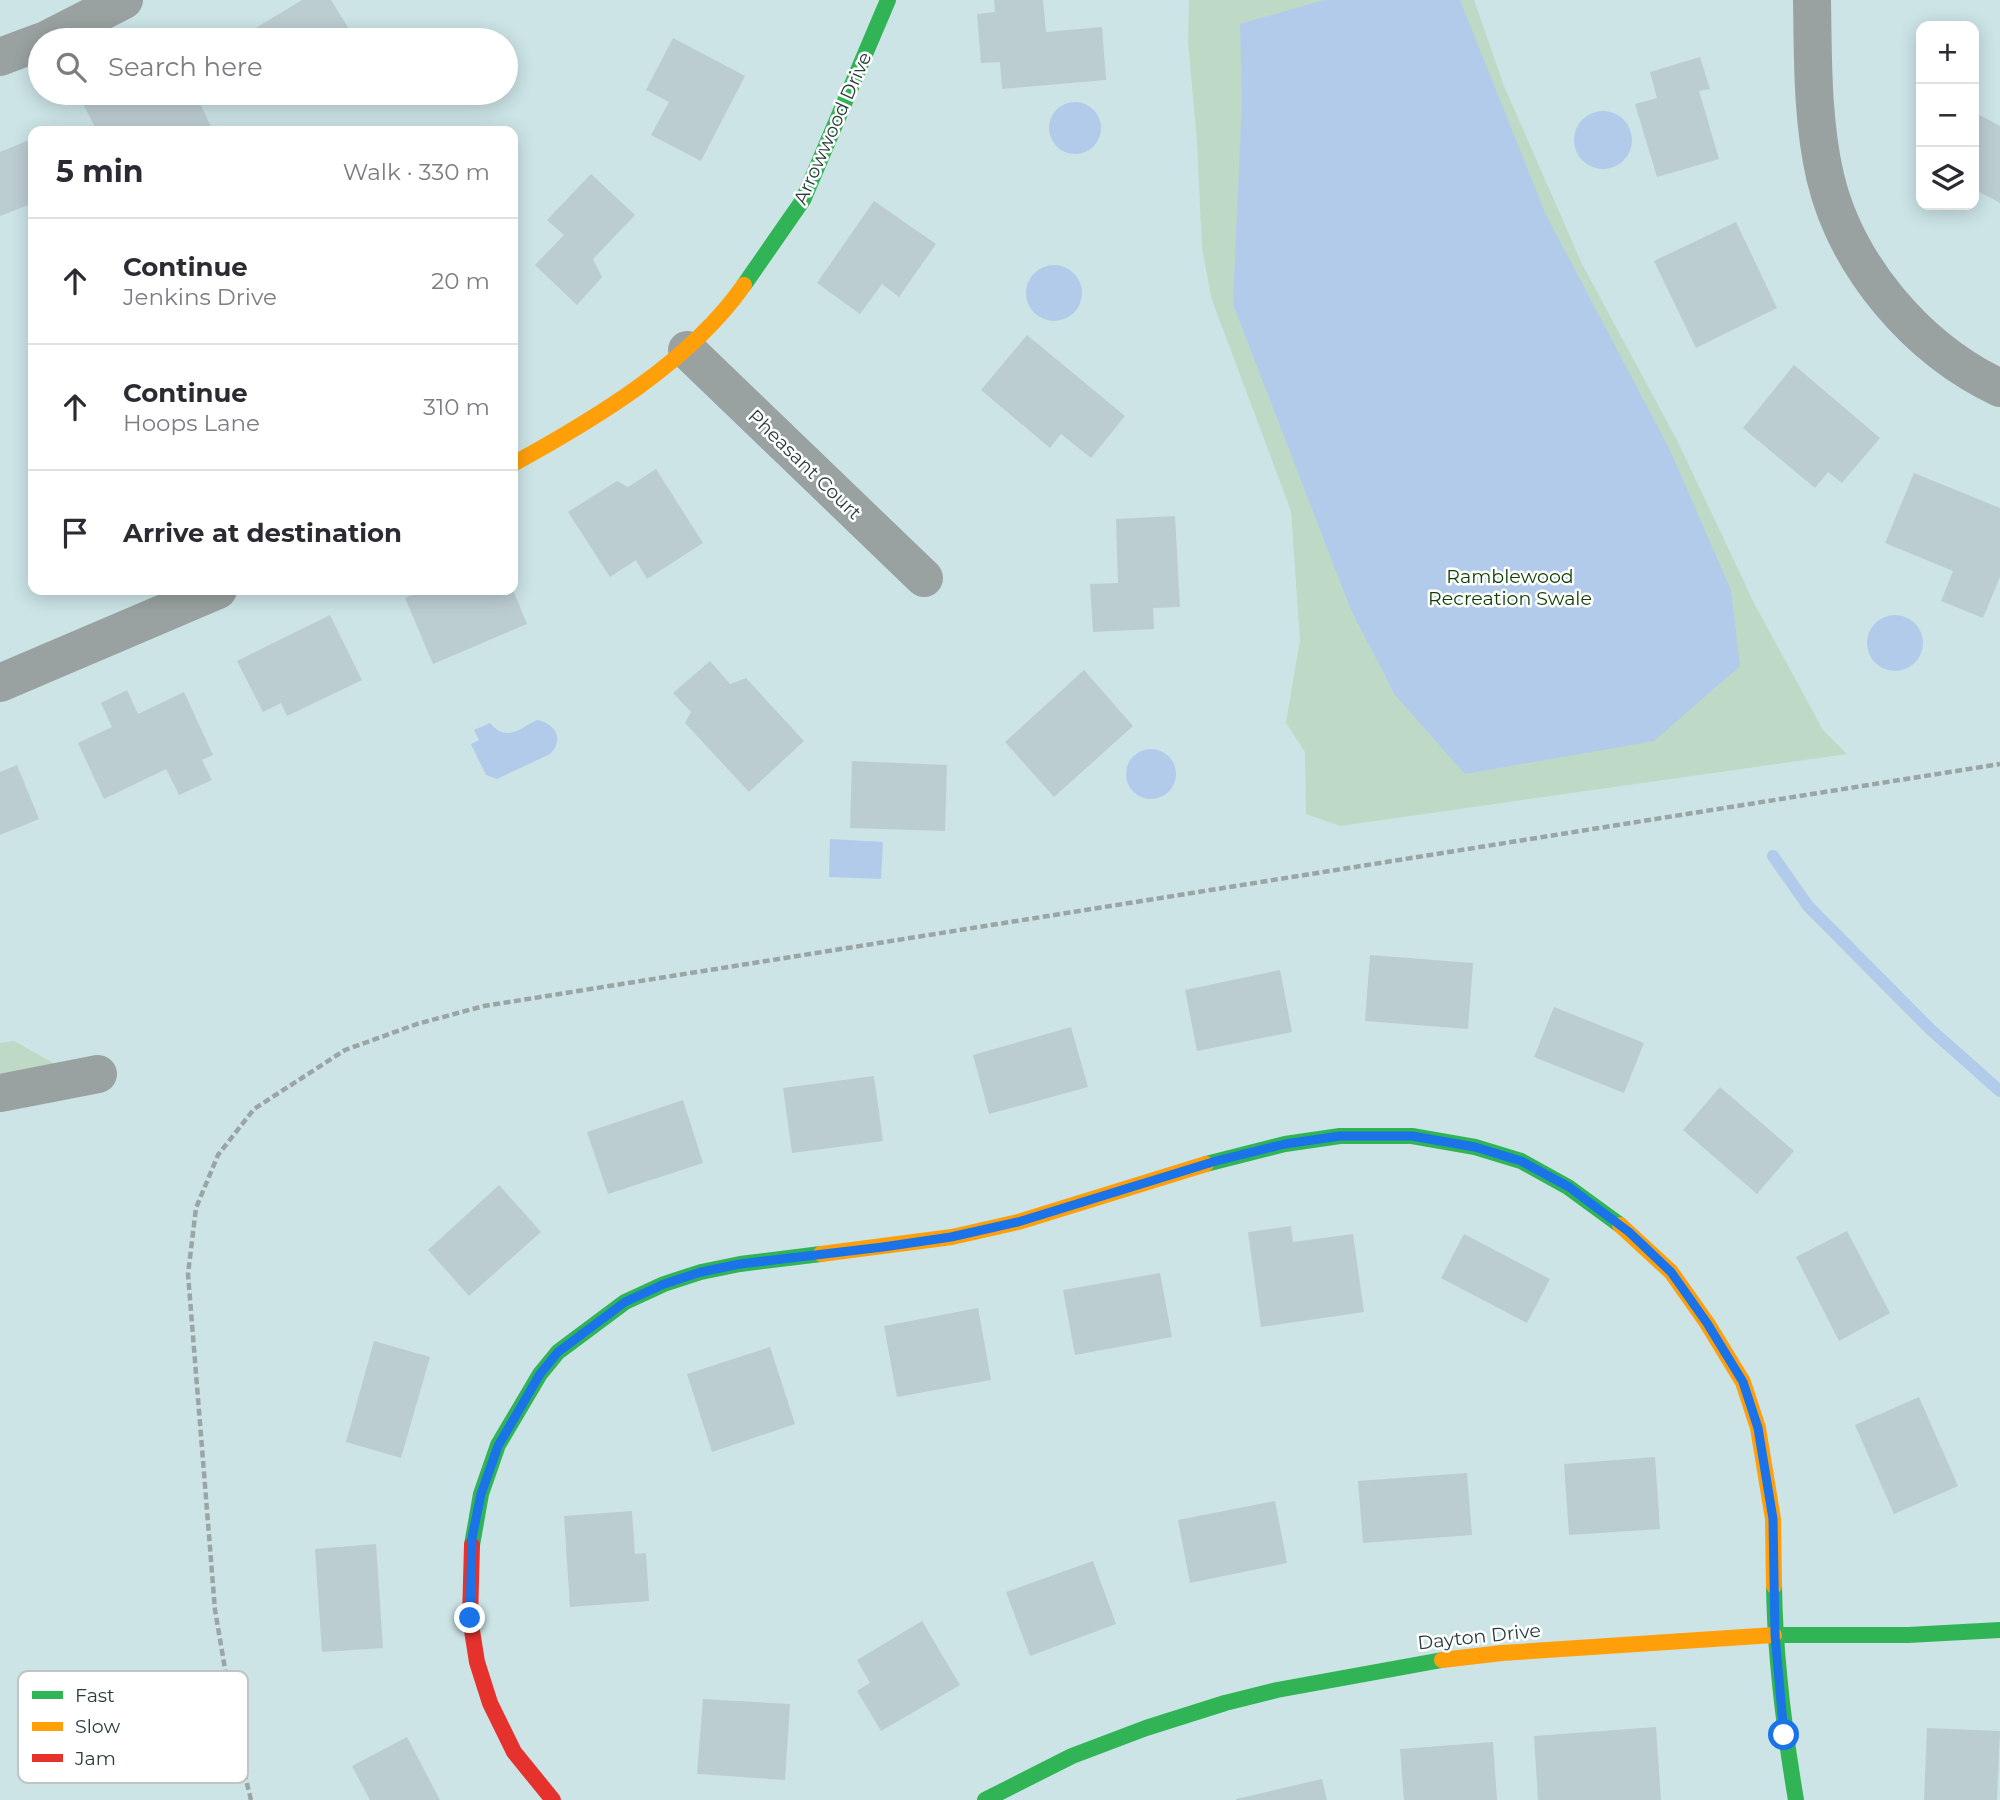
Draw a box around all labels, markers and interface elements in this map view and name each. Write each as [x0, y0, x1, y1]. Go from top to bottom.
map controls [1916, 21, 1979, 210]
button: + [1916, 21, 1979, 84]
search box [28, 28, 518, 105]
icon: search [52, 48, 90, 86]
street label: Arrowwood Drive [788, 48, 876, 208]
text: Search here [108, 51, 263, 83]
button: − [1916, 84, 1979, 147]
button: layers [1916, 147, 1979, 210]
text: 5 min [56, 153, 144, 190]
text: Walk · 330 m [343, 158, 490, 186]
text: Continue [123, 251, 248, 283]
icon: ahead [56, 262, 94, 300]
text: 20 m [431, 267, 490, 295]
text: Jenkins Drive [123, 283, 277, 311]
text: Continue [123, 377, 248, 409]
icon: ahead [56, 388, 94, 426]
text: 310 m [423, 393, 490, 421]
street label: Pheasant Court [743, 405, 866, 524]
text: Hoops Lane [123, 409, 260, 437]
icon: arrive [56, 514, 94, 552]
text: Arrive at destination [123, 517, 402, 549]
park label: Ramblewood Recreation Swale [1428, 565, 1592, 610]
route end [454, 1602, 485, 1633]
street label: Dayton Drive [1416, 1619, 1542, 1654]
legend [18, 1671, 248, 1783]
text: Fast [75, 1684, 115, 1707]
text: Slow [75, 1715, 120, 1738]
route start [1768, 1719, 1799, 1750]
text: Jam [74, 1747, 116, 1770]

